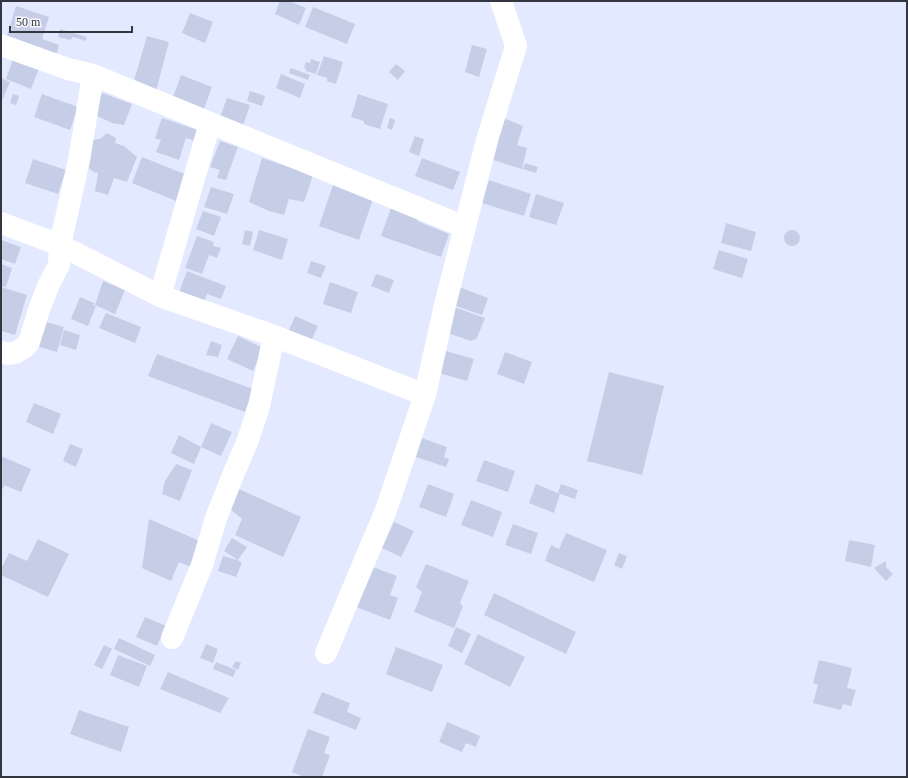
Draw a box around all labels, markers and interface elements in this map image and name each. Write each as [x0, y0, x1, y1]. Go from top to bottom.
scale bar [10, 8, 132, 34]
text: 50 m [16, 15, 41, 29]

